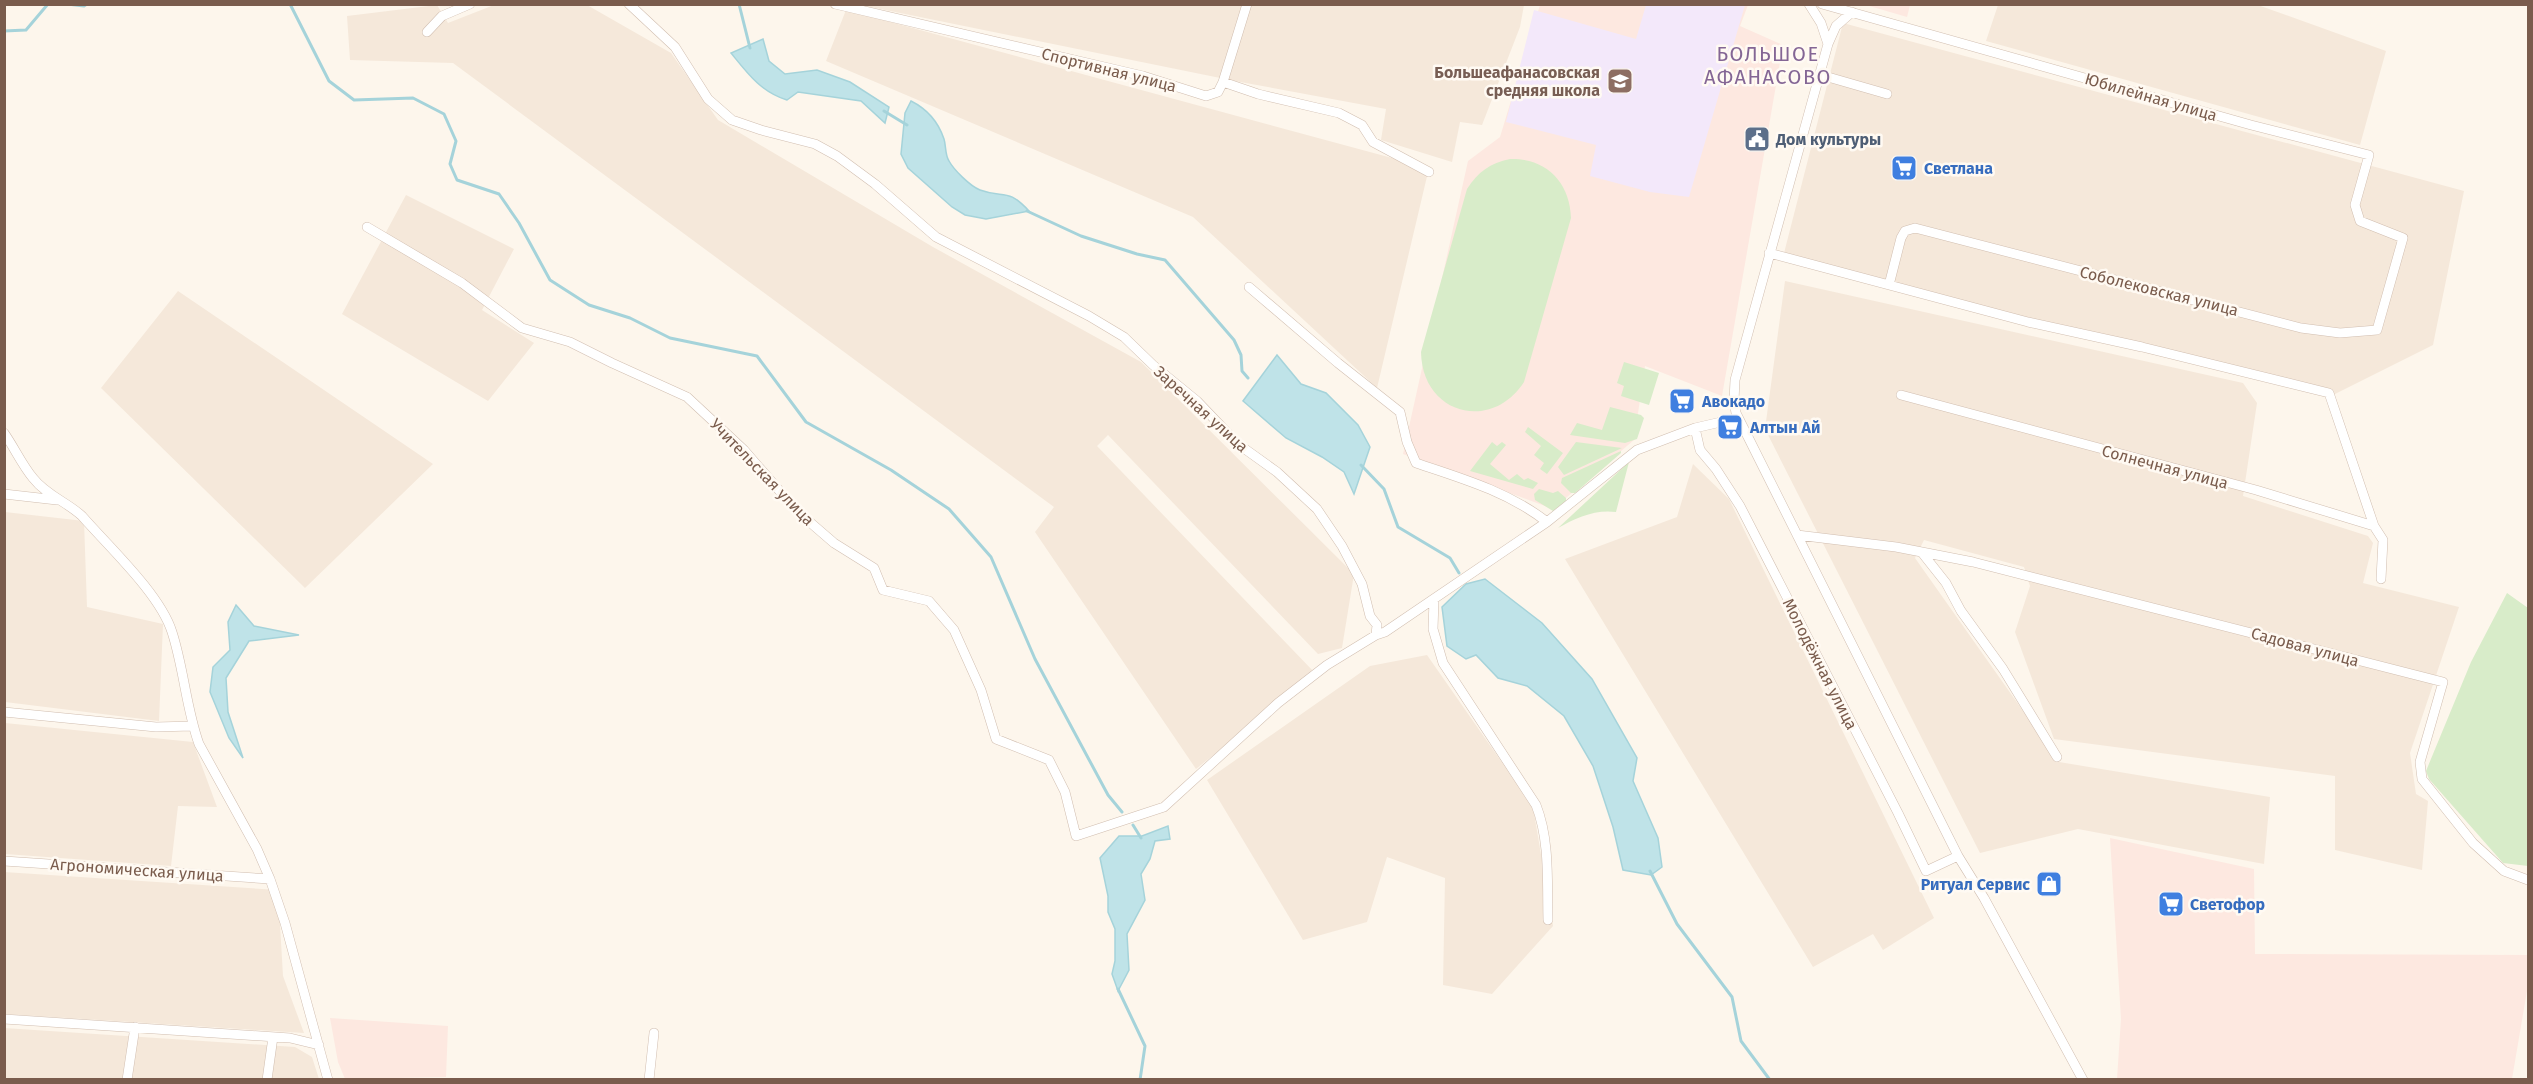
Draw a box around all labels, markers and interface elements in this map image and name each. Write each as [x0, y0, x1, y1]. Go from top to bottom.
district label: БОЛЬШОЕ АФАНАСОВО [1704, 42, 1832, 89]
street label: Спортивная улица [1040, 44, 1178, 96]
place label: Большеафанасовская средняя школа [1434, 63, 1600, 100]
school or university icon: Большеафанасовская средняя школа [1605, 66, 1635, 96]
street label: Юбилейная улица [2083, 69, 2219, 125]
public building icon: Дом культуры [1742, 124, 1772, 154]
place label: Дом культуры [1775, 130, 1881, 149]
supermarket icon: Светлана [1889, 153, 1919, 183]
place label: Светлана [1924, 159, 1993, 178]
street label: Соболековская улица [2078, 262, 2240, 320]
street label: Заречная улица [1150, 362, 1252, 456]
supermarket icon: Авокадо [1667, 386, 1697, 416]
place label: Авокадо [1701, 392, 1765, 411]
supermarket icon: Алтын Ай [1715, 412, 1745, 442]
street label: Учительская улица [706, 415, 818, 529]
place label: Алтын Ай [1749, 418, 1820, 437]
street label: Солнечная улица [2100, 441, 2230, 493]
street label: Молодёжная улица [1779, 595, 1861, 733]
street label: Садовая улица [2249, 623, 2361, 671]
street label: Агрономическая улица [50, 854, 224, 886]
shop icon: Ритуал Сервис [2034, 869, 2064, 899]
place label: Ритуал Сервис [1921, 875, 2030, 894]
supermarket icon: Светофор [2156, 889, 2186, 919]
place label: Светофор [2190, 895, 2265, 914]

